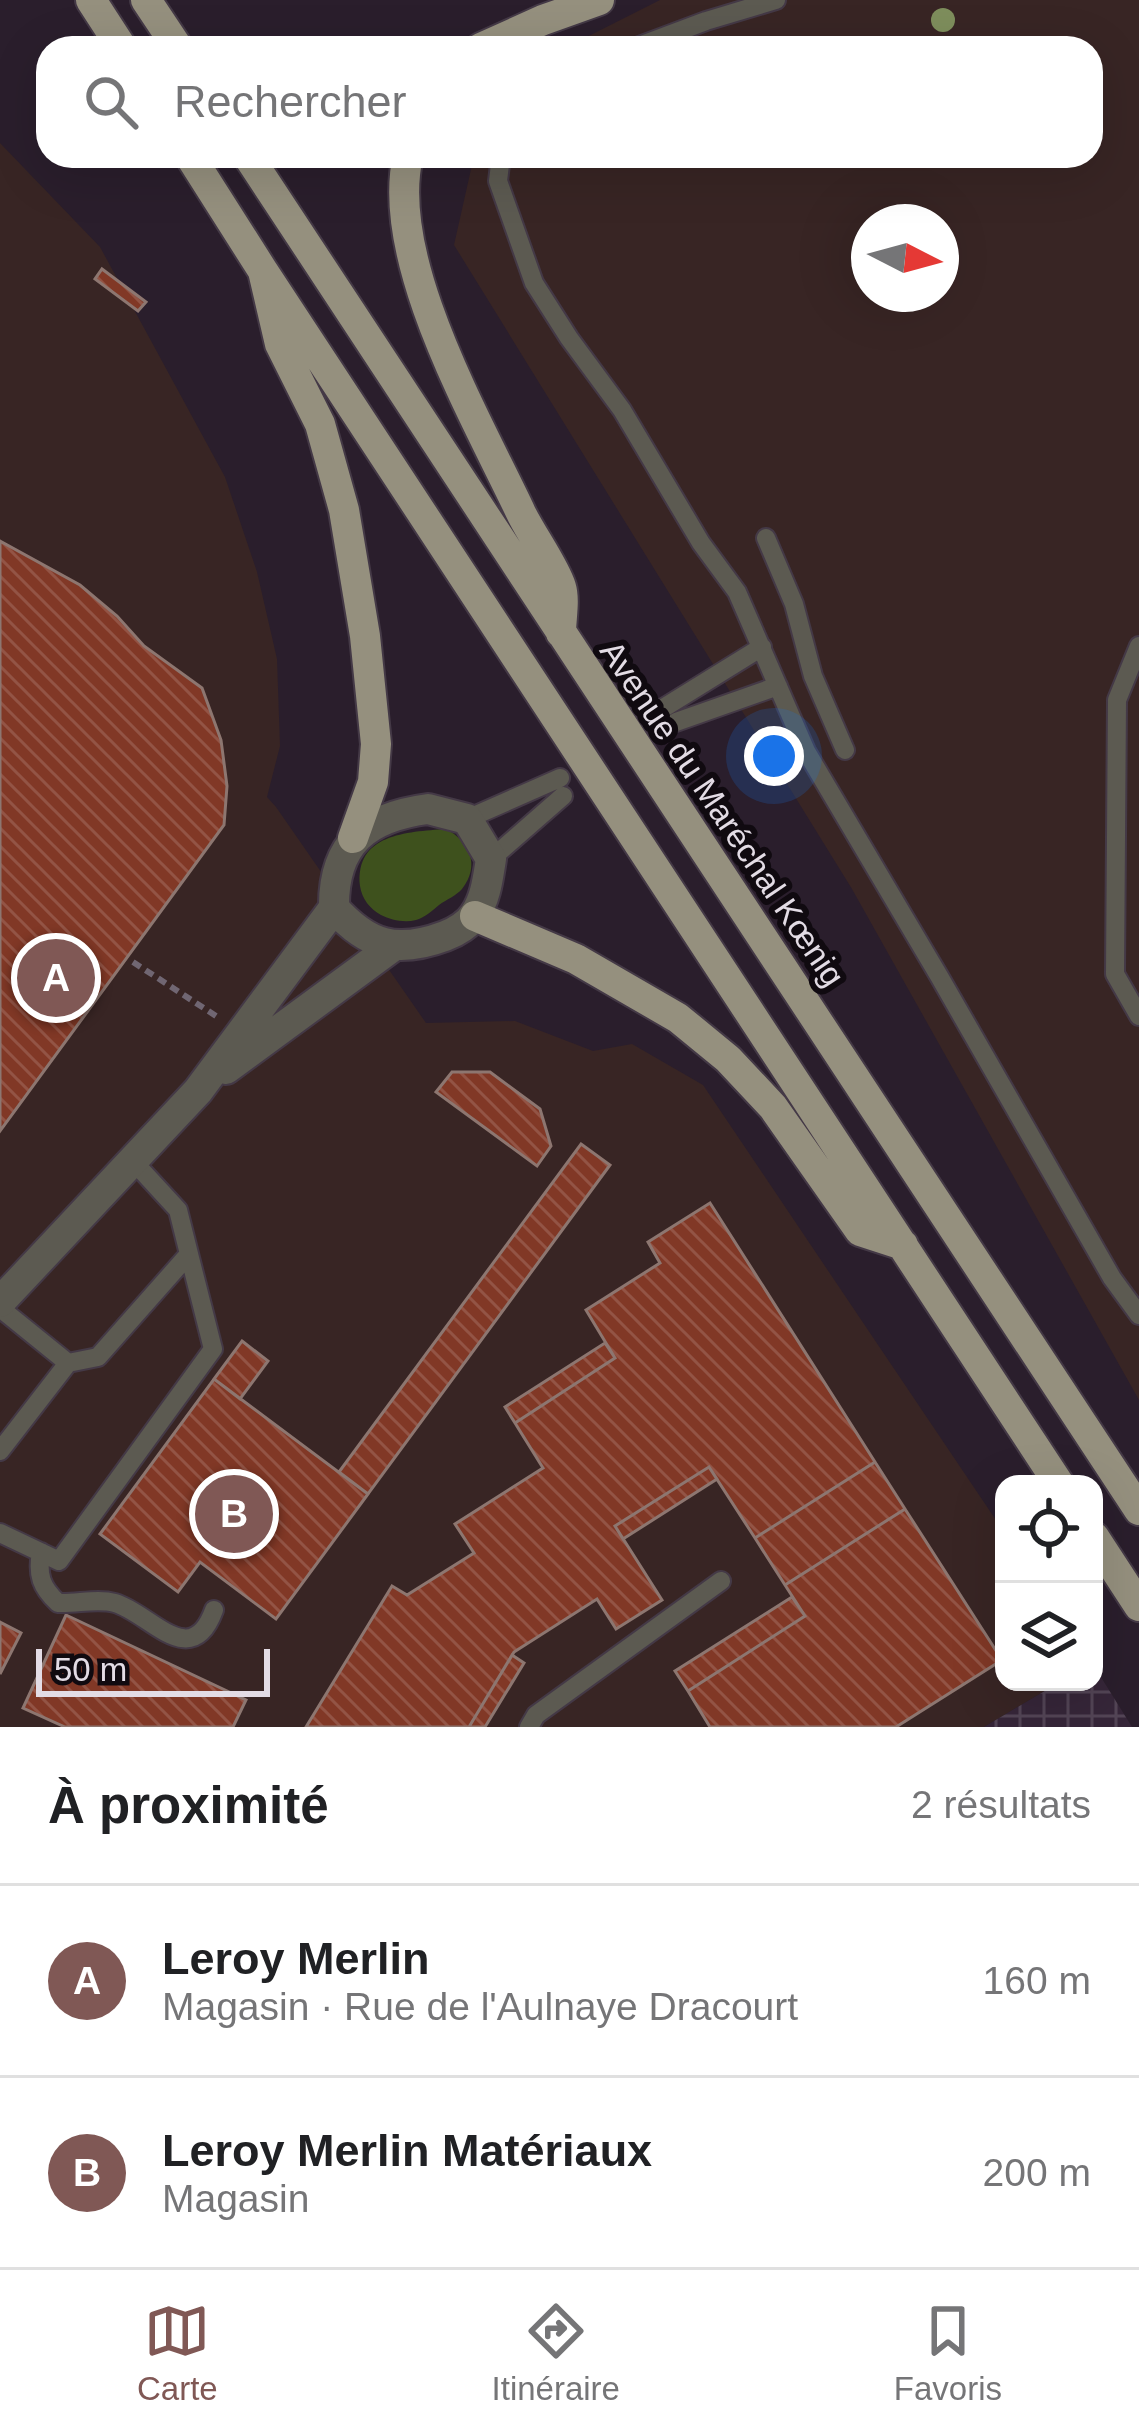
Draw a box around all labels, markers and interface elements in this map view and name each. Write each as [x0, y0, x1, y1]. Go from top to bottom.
search box [36, 36, 1103, 168]
icon: search [78, 69, 144, 135]
text: Rechercher [174, 76, 407, 127]
north arrow [851, 204, 959, 312]
street label: Avenue du Maréchal Kœnig [593, 634, 852, 993]
your location [744, 726, 804, 786]
pin: A [17, 933, 95, 1023]
pin: B [195, 1469, 273, 1559]
map controls [995, 1475, 1103, 1691]
button: locate [995, 1475, 1103, 1583]
button: layers [995, 1583, 1103, 1691]
scale bar [36, 1643, 270, 1696]
text: 50 m [54, 1651, 127, 1688]
text: À proximité [48, 1777, 329, 1834]
text: 2 résultats [911, 1783, 1091, 1826]
text: Leroy Merlin [162, 1933, 430, 1984]
text: A [73, 1959, 101, 2002]
text: 160 m [983, 1959, 1091, 2002]
text: Magasin · Rue de l'Aulnaye Dracourt [162, 1985, 798, 2028]
text: Leroy Merlin Matériaux [162, 2125, 652, 2176]
text: B [73, 2151, 101, 2194]
text: 200 m [983, 2151, 1091, 2194]
text: Magasin [162, 2177, 309, 2220]
tab: Carte [137, 2298, 218, 2408]
tab: Itinéraire [492, 2298, 620, 2408]
tab: Favoris [894, 2298, 1002, 2408]

